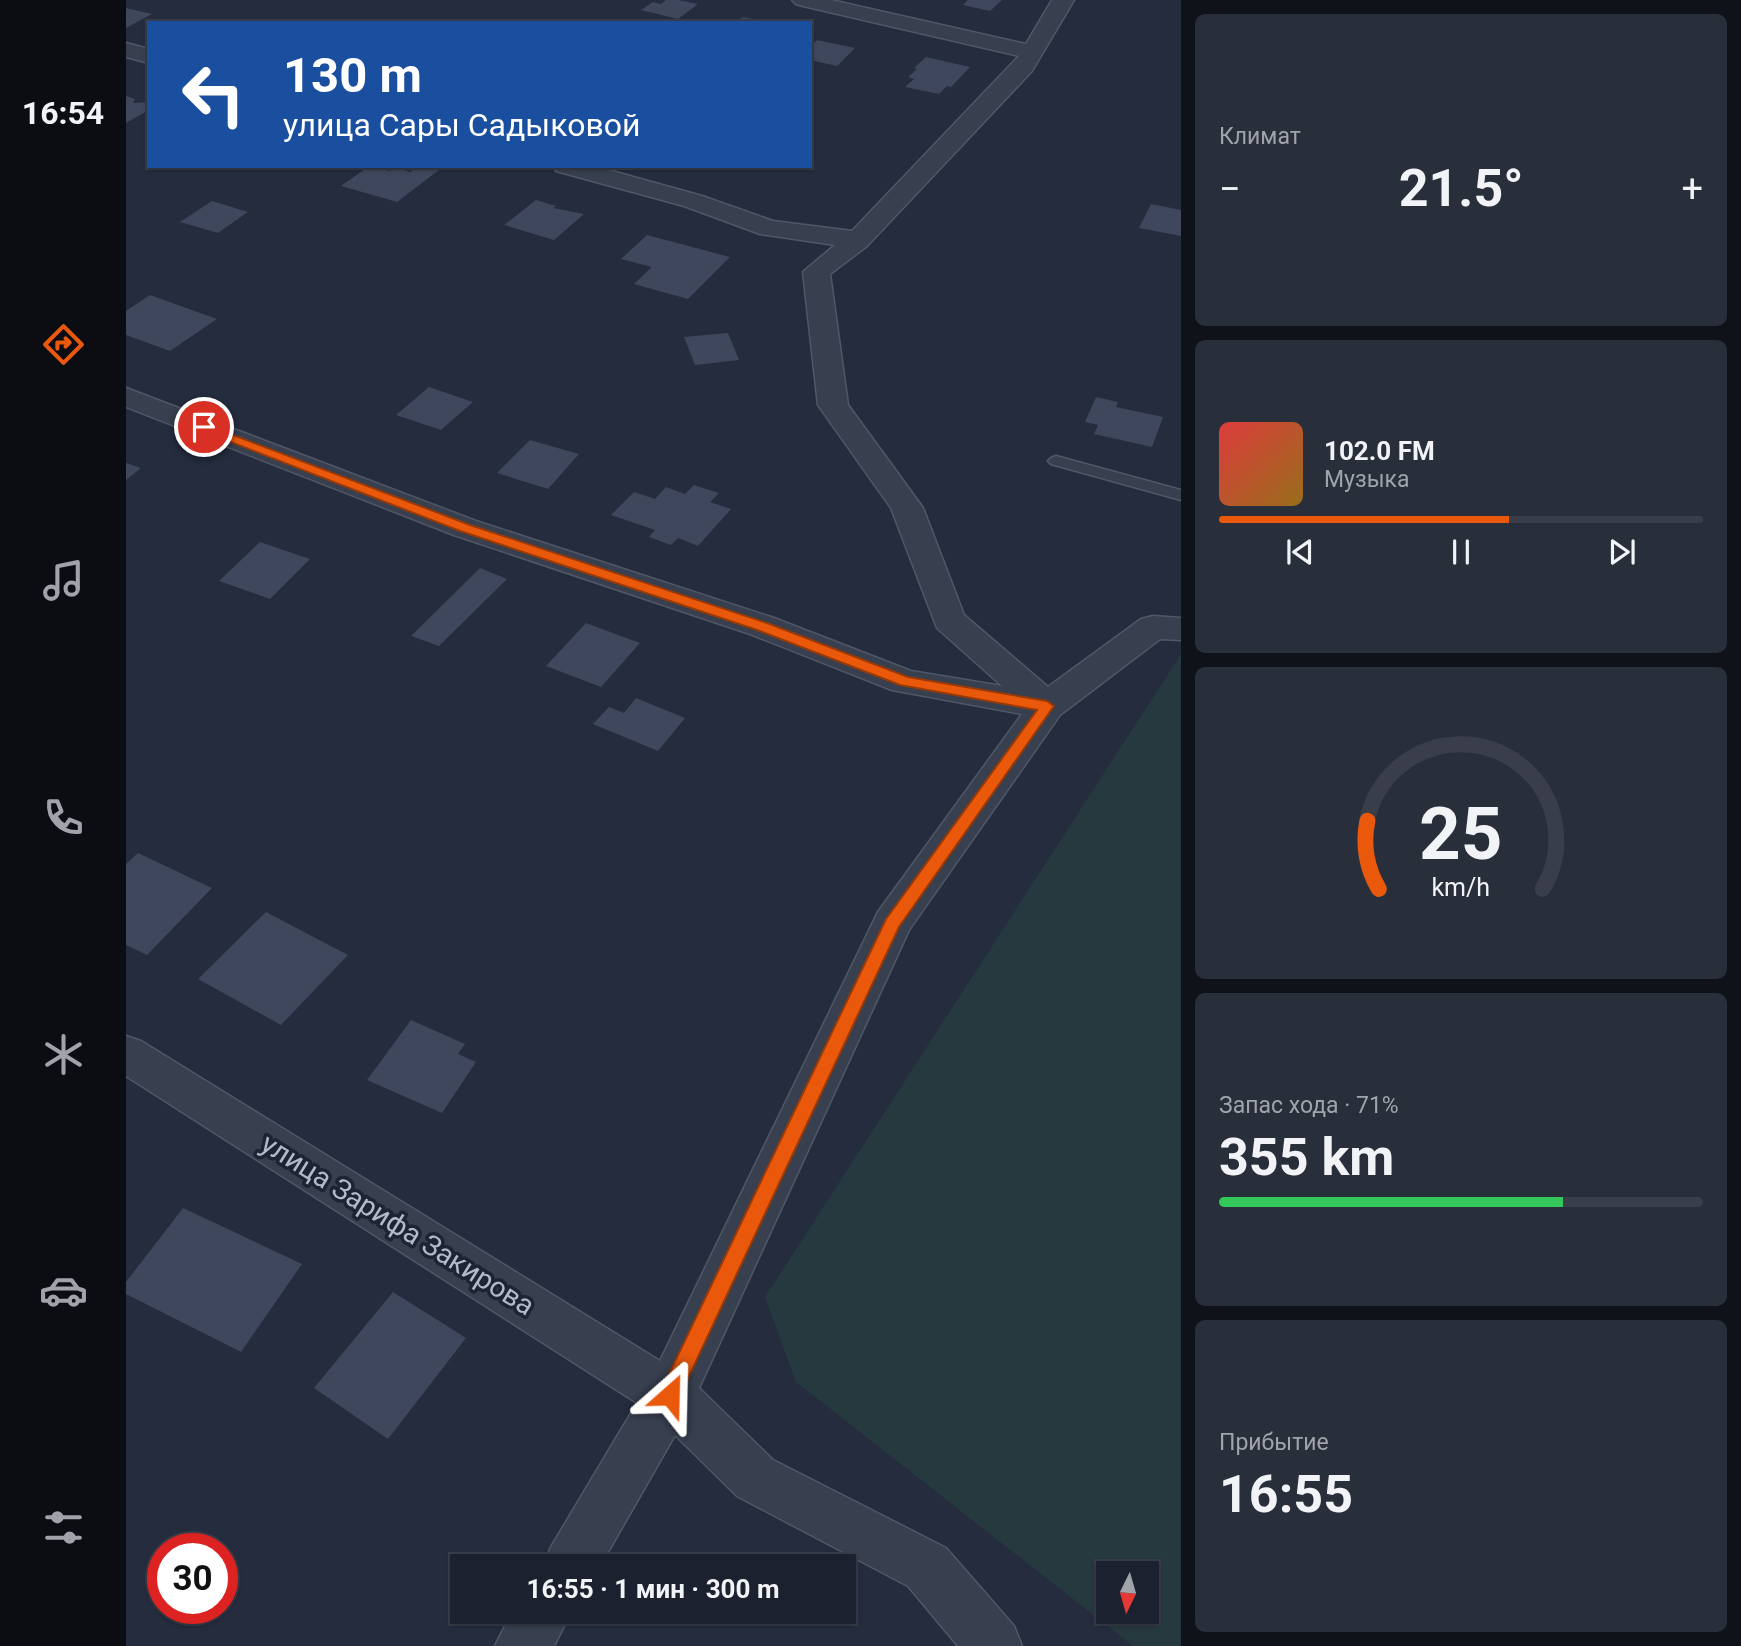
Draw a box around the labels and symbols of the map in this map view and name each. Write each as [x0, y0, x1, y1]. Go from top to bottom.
pin [174, 397, 234, 457]
street label: улица Зарифа Закирова [255, 1127, 541, 1322]
position arrow [633, 1358, 707, 1432]
speed limit sign: 30 [147, 1533, 238, 1624]
north arrow [1096, 1561, 1158, 1624]

